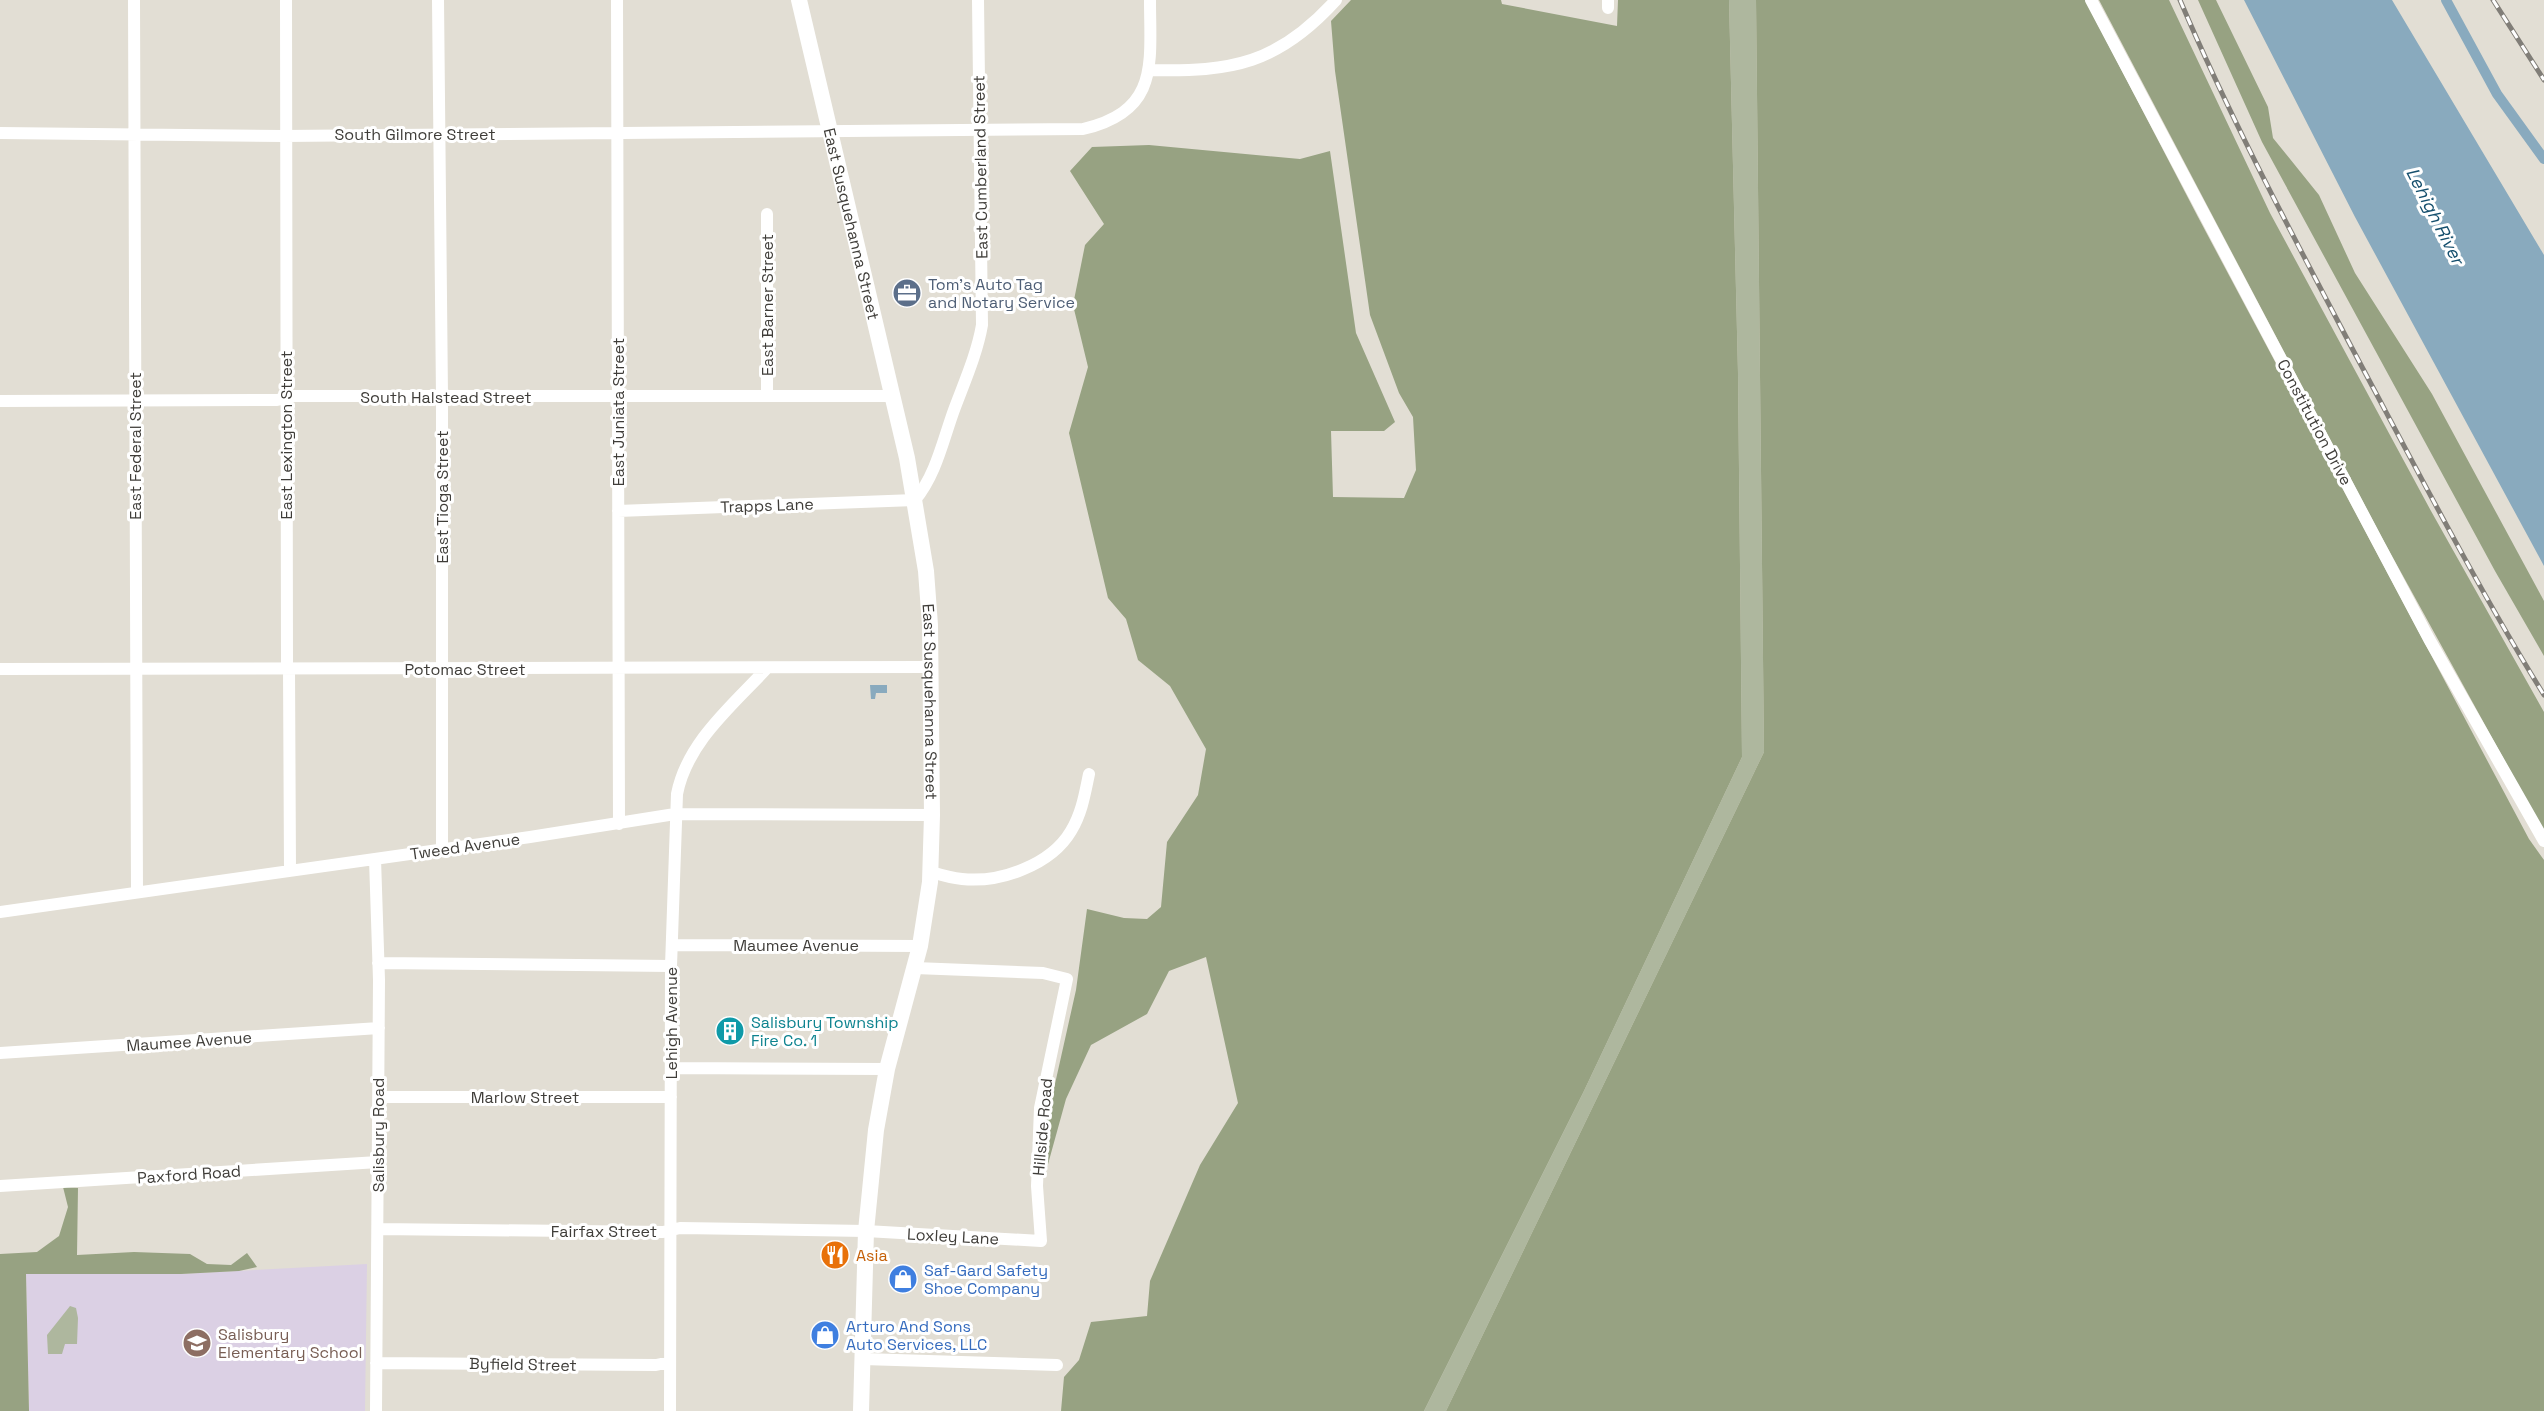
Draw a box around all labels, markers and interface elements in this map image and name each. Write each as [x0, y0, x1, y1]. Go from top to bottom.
street label: East Cumberland Street [968, 75, 993, 259]
street label: South Gilmore Street [334, 124, 496, 145]
street label: East Susquehanna Street [819, 126, 884, 322]
water label: Lehigh River [2401, 163, 2471, 270]
street label: East Barner Street [757, 234, 778, 376]
place label: Tom's Auto Tag and Notary Service [928, 274, 1075, 313]
office icon: Tom's Auto Tag and Notary Service [891, 277, 923, 309]
street label: East Juniata Street [608, 338, 629, 486]
street label: East Lexington Street [276, 351, 297, 519]
street label: Constitution Drive [2272, 355, 2357, 489]
street label: East Federal Street [125, 372, 146, 520]
street label: South Halstead Street [360, 387, 532, 408]
street label: East Tioga Street [432, 431, 453, 564]
street label: Trapps Lane [720, 493, 814, 518]
street label: East Susquehanna Street [917, 603, 942, 800]
street label: Potomac Street [404, 659, 526, 680]
street label: Tweed Avenue [409, 828, 521, 865]
street label: Maumee Avenue [733, 935, 859, 956]
street label: Lehigh Avenue [661, 967, 682, 1079]
place label: Salisbury Township Fire Co. 1 [751, 1012, 899, 1051]
building icon: Salisbury Township Fire Co. 1 [714, 1015, 746, 1047]
street label: Maumee Avenue [126, 1027, 252, 1056]
street label: Hillside Road [1028, 1077, 1057, 1177]
street label: Salisbury Road [368, 1078, 389, 1192]
street label: Marlow Street [471, 1087, 579, 1108]
street label: Paxford Road [136, 1160, 242, 1189]
street label: Fairfax Street [551, 1221, 657, 1242]
street label: Loxley Lane [906, 1224, 999, 1249]
restaurant icon: Asia [819, 1239, 851, 1271]
place label: Asia [856, 1245, 888, 1266]
place label: Saf-Gard Safety Shoe Company [924, 1260, 1048, 1299]
shop icon: Saf-Gard Safety Shoe Company [887, 1263, 919, 1295]
place label: Arturo And Sons Auto Services, LLC [846, 1316, 987, 1355]
shop icon: Arturo And Sons Auto Services, LLC [809, 1319, 841, 1351]
place label: Salisbury Elementary School [218, 1324, 363, 1363]
school or university icon: Salisbury Elementary School [181, 1327, 213, 1359]
street label: Byfield Street [469, 1353, 577, 1376]

